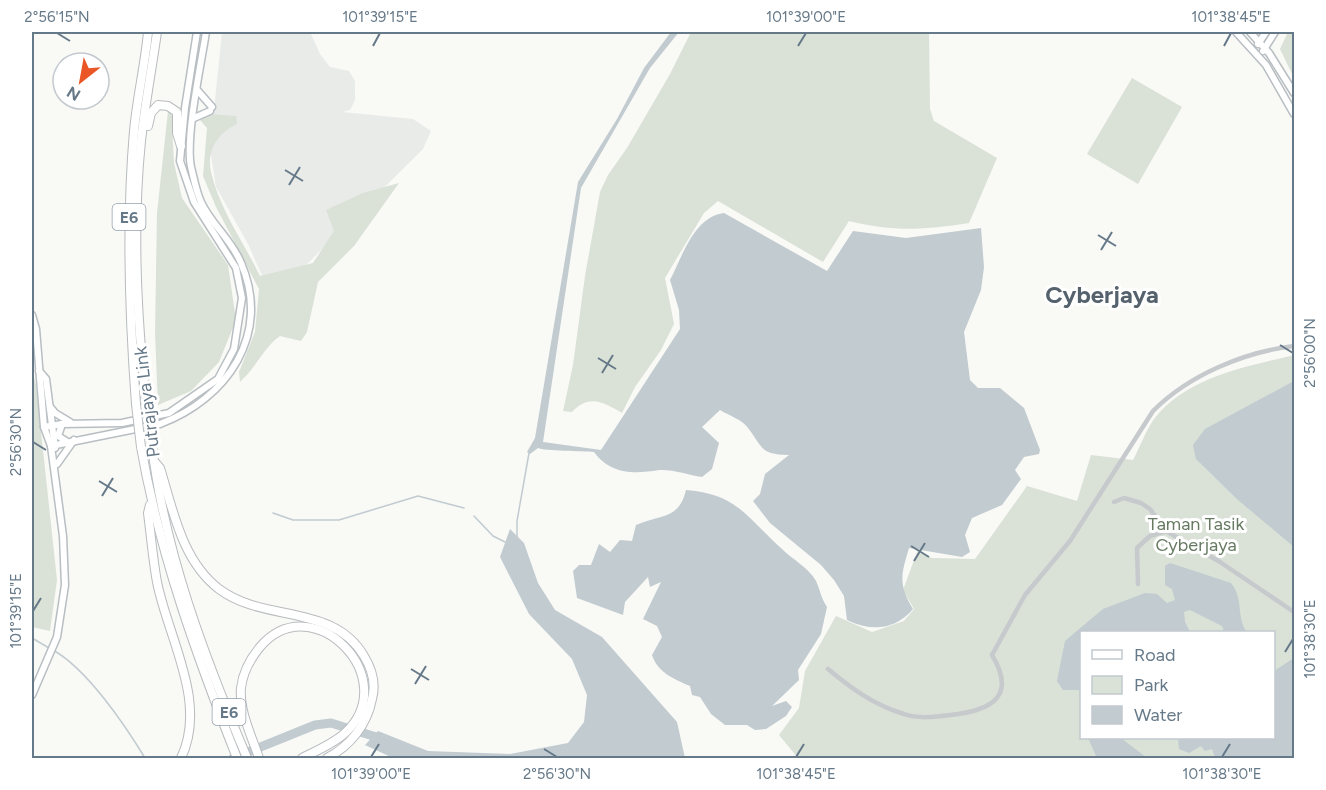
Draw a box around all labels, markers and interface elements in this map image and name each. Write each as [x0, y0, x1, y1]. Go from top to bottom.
text: 2°56'15"N [24, 8, 90, 26]
text: 101°39'15"E [342, 8, 418, 26]
text: 101°39'00"E [766, 8, 846, 26]
text: 101°38'45"E [1191, 8, 1271, 26]
north arrow [51, 51, 111, 111]
text: N [63, 82, 84, 105]
road number: E6 [112, 204, 146, 230]
district label: Cyberjaya [1045, 280, 1159, 309]
text: 2°56'00"N [1301, 318, 1319, 388]
street label: Putrajaya Link [129, 345, 165, 459]
text: 2°56'30"N [7, 408, 25, 476]
park label: Taman Tasik Cyberjaya [1148, 513, 1244, 556]
text: 101°39'15"E [7, 573, 25, 649]
text: 101°38'30"E [1301, 599, 1319, 679]
legend [1080, 631, 1275, 739]
text: Road [1134, 644, 1175, 666]
text: Park [1134, 674, 1169, 696]
road number: E6 [212, 699, 246, 725]
text: Water [1134, 704, 1182, 726]
text: 101°39'00"E [331, 765, 411, 783]
text: 2°56'30"N [523, 765, 591, 783]
text: 101°38'45"E [756, 765, 836, 783]
text: 101°38'30"E [1182, 765, 1262, 783]

